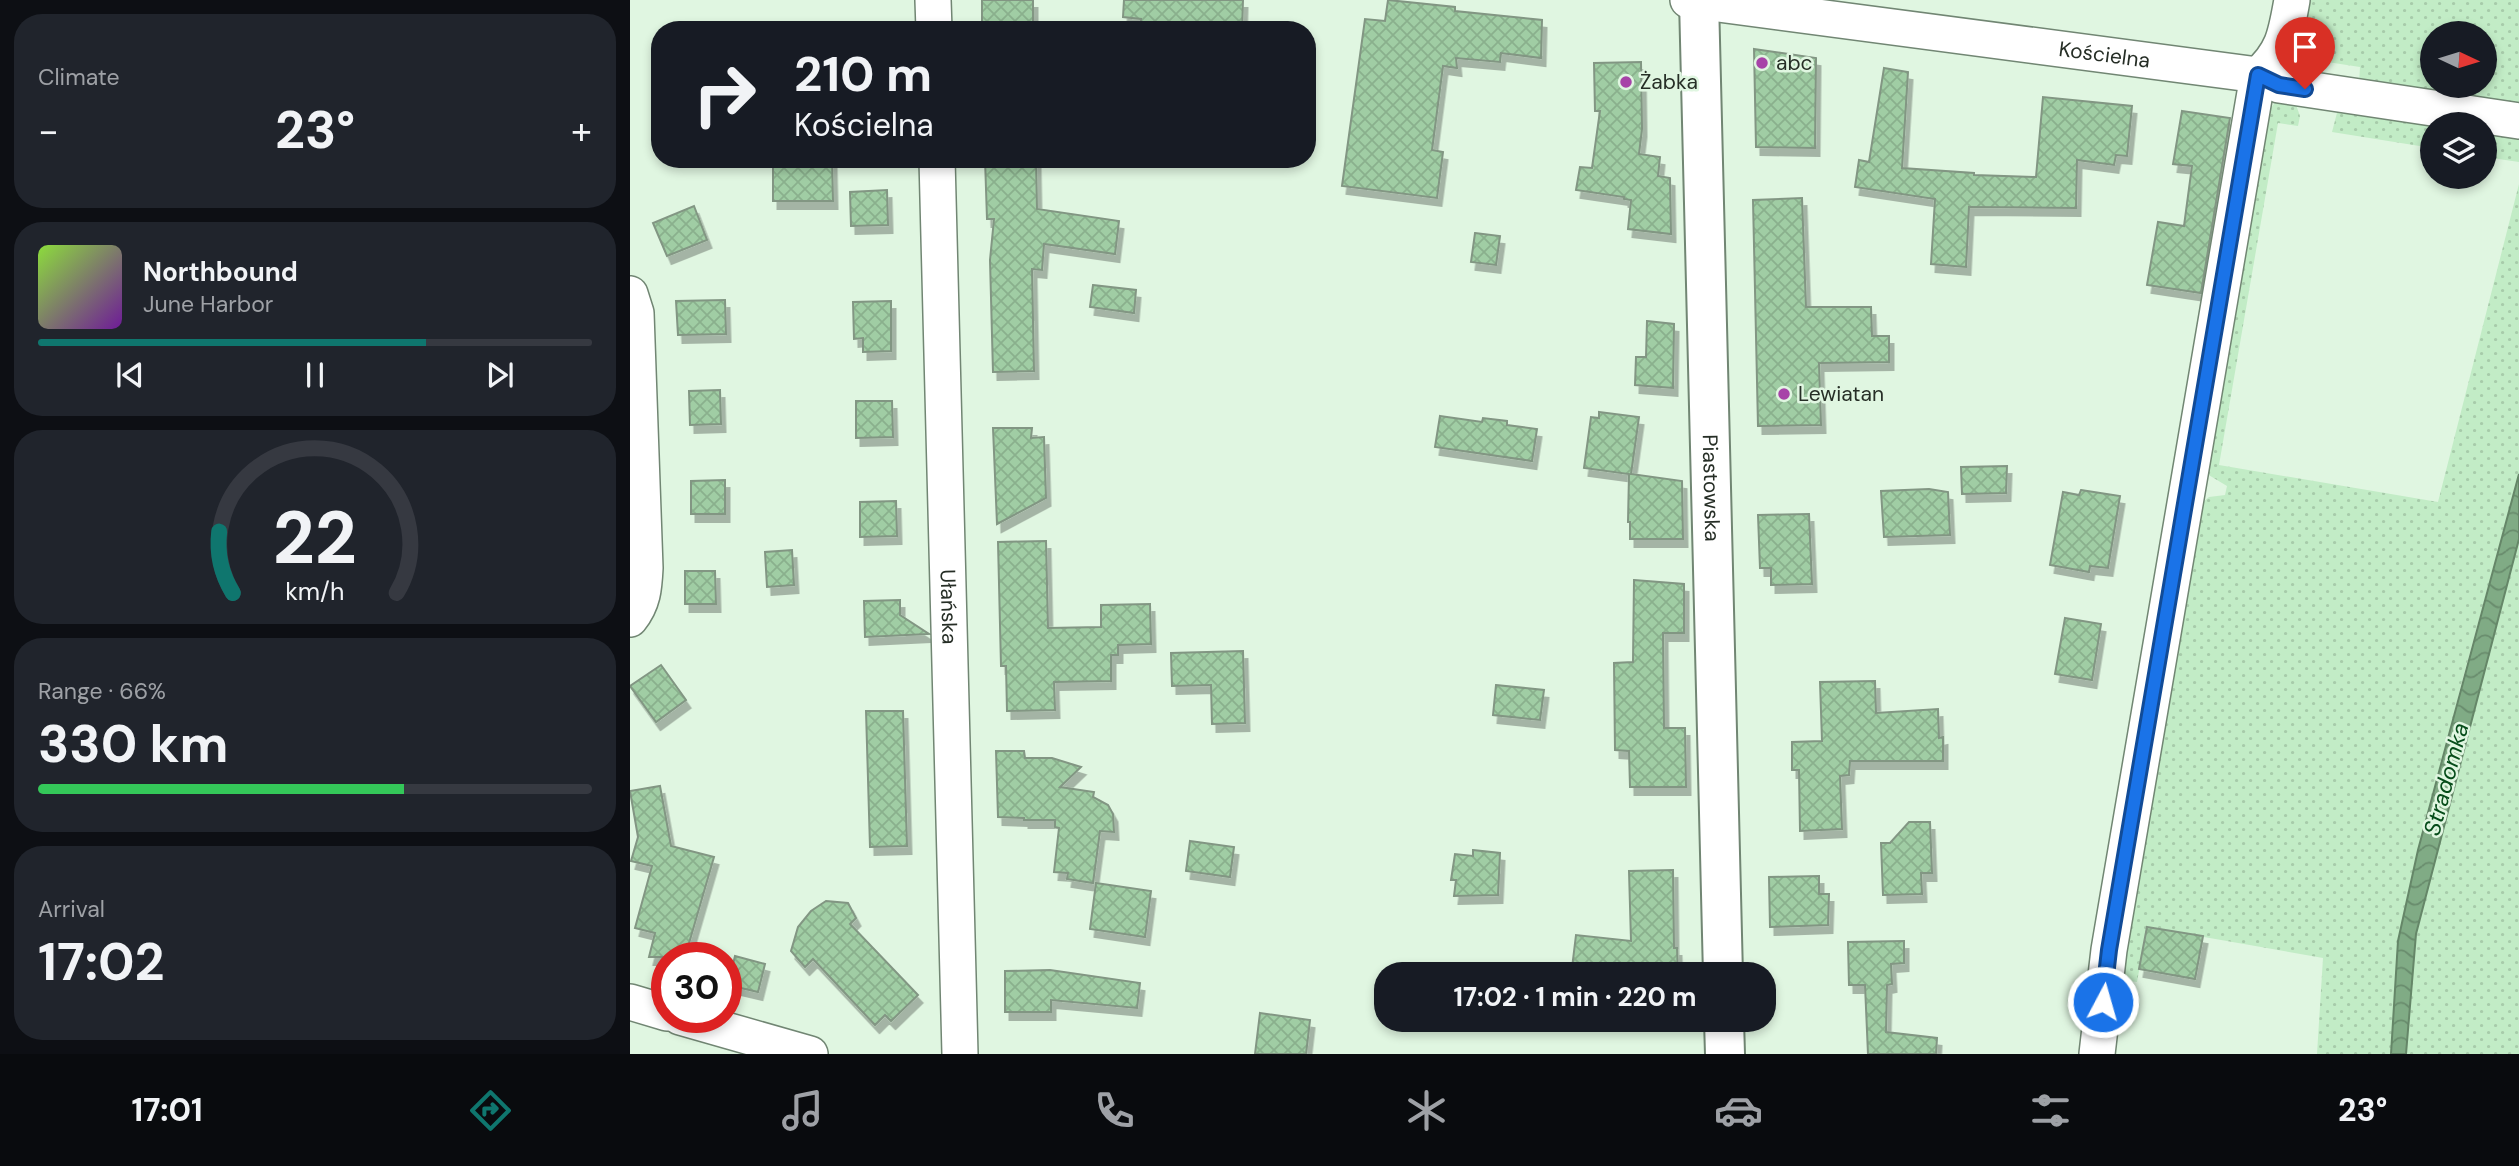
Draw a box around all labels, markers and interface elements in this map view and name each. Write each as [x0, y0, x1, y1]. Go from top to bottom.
pin [2275, 17, 2335, 89]
north arrow [2420, 21, 2497, 98]
map controls [2420, 21, 2497, 189]
icon: arrive [2286, 28, 2324, 66]
street label: Kościelna [2057, 35, 2152, 75]
text: 210 m [794, 42, 932, 106]
icon: right [679, 49, 770, 140]
place label: abc [1776, 49, 1813, 77]
marker: abc [1754, 55, 1770, 71]
text: Climate [38, 62, 120, 92]
place label: Żabka [1640, 68, 1698, 96]
marker: Żabka [1618, 74, 1634, 90]
text: 23° [275, 96, 355, 164]
text: Kościelna [794, 104, 934, 146]
text: − [38, 106, 59, 156]
text: + [571, 106, 592, 156]
button: layers [2420, 112, 2497, 189]
text: Northbound [143, 255, 298, 289]
text: June Harbor [143, 289, 273, 319]
icon: previous [111, 356, 149, 394]
icon: pause [296, 356, 334, 394]
icon: next [481, 356, 519, 394]
place label: Lewiatan [1798, 380, 1884, 408]
marker: Lewiatan [1776, 386, 1792, 402]
street label: Piastowska [1696, 434, 1726, 542]
text: 22 [273, 491, 357, 586]
street label: Ułańska [934, 569, 963, 645]
text: km/h [285, 575, 345, 608]
text: Range · 66% [38, 676, 166, 706]
text: 330 km [38, 710, 229, 778]
water label: Stradomka [2417, 719, 2475, 839]
text: Arrival [38, 894, 105, 924]
text: 17:02 [38, 928, 164, 996]
speed limit sign: 30 [651, 942, 742, 1033]
position arrow [2066, 965, 2140, 1039]
text: 17:02 · 1 min · 220 m [1454, 980, 1696, 1014]
icon: directions [466, 1086, 515, 1135]
icon: music [778, 1086, 827, 1135]
icon: phone [1090, 1086, 1139, 1135]
icon: climate [1402, 1086, 1451, 1135]
icon: car [1714, 1086, 1763, 1135]
icon: filters [2026, 1086, 2075, 1135]
text: 17:01 [132, 1089, 203, 1131]
text: 23° [2338, 1089, 2387, 1131]

